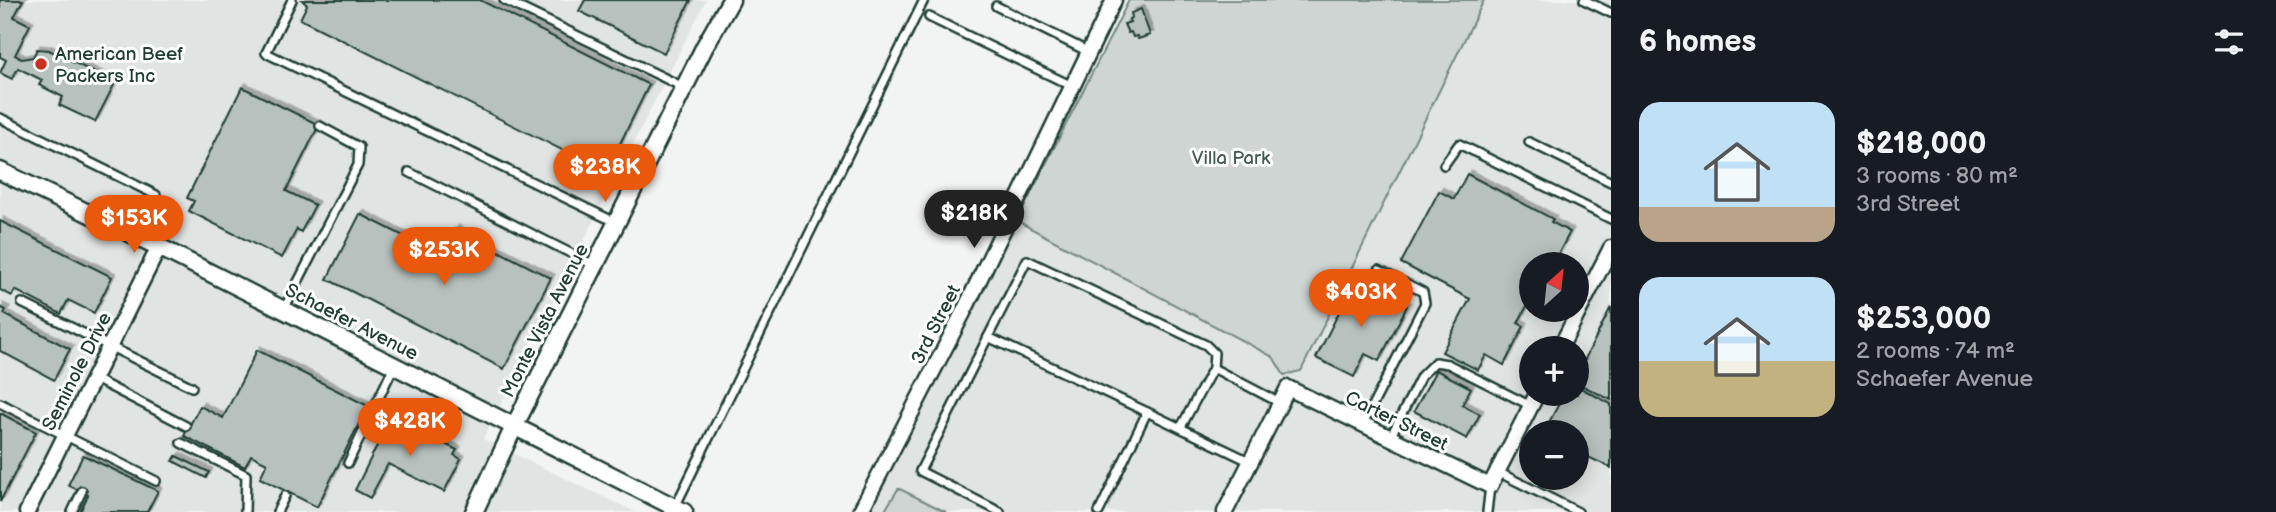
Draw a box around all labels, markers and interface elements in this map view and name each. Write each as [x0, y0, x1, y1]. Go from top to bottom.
icon: filters [2210, 23, 2248, 61]
text: 6 homes [1639, 24, 1756, 60]
place label: American Beef Packers Inc [55, 43, 183, 88]
marker: American Beef Packers Inc [33, 56, 49, 72]
text: $218,000 [1856, 126, 1987, 162]
icon: home [1695, 130, 1779, 214]
pin: $238K [556, 144, 654, 204]
park label: Villa Park [1192, 147, 1271, 170]
text: $238K [569, 153, 641, 181]
text: 3 rooms · 80 m² [1856, 162, 2018, 190]
pin: $218K [925, 190, 1023, 250]
text: 3rd Street [1856, 190, 1960, 218]
pin: $153K [85, 196, 183, 255]
text: $218K [940, 199, 1008, 227]
text: $153K [100, 204, 168, 232]
pin: $253K [395, 228, 493, 287]
text: $253K [408, 236, 480, 264]
street label: Monte Vista Avenue [497, 240, 594, 401]
north arrow [1519, 252, 1589, 322]
map controls [1519, 252, 1589, 490]
pin: $403K [1312, 270, 1410, 329]
text: $403K [1325, 278, 1397, 306]
street label: Schaefer Avenue [281, 279, 422, 366]
street label: 3rd Street [907, 281, 966, 368]
text: $253,000 [1856, 301, 1991, 337]
icon: home [1695, 305, 1779, 389]
street label: Seminole Drive [38, 309, 117, 435]
button: + [1519, 336, 1589, 406]
text: 2 rooms · 74 m² [1856, 337, 2015, 365]
text: Schaefer Avenue [1856, 365, 2033, 393]
street label: Carter Street [1341, 387, 1452, 456]
pin: $428K [361, 398, 459, 458]
text: $428K [374, 407, 446, 435]
button: − [1519, 420, 1589, 490]

